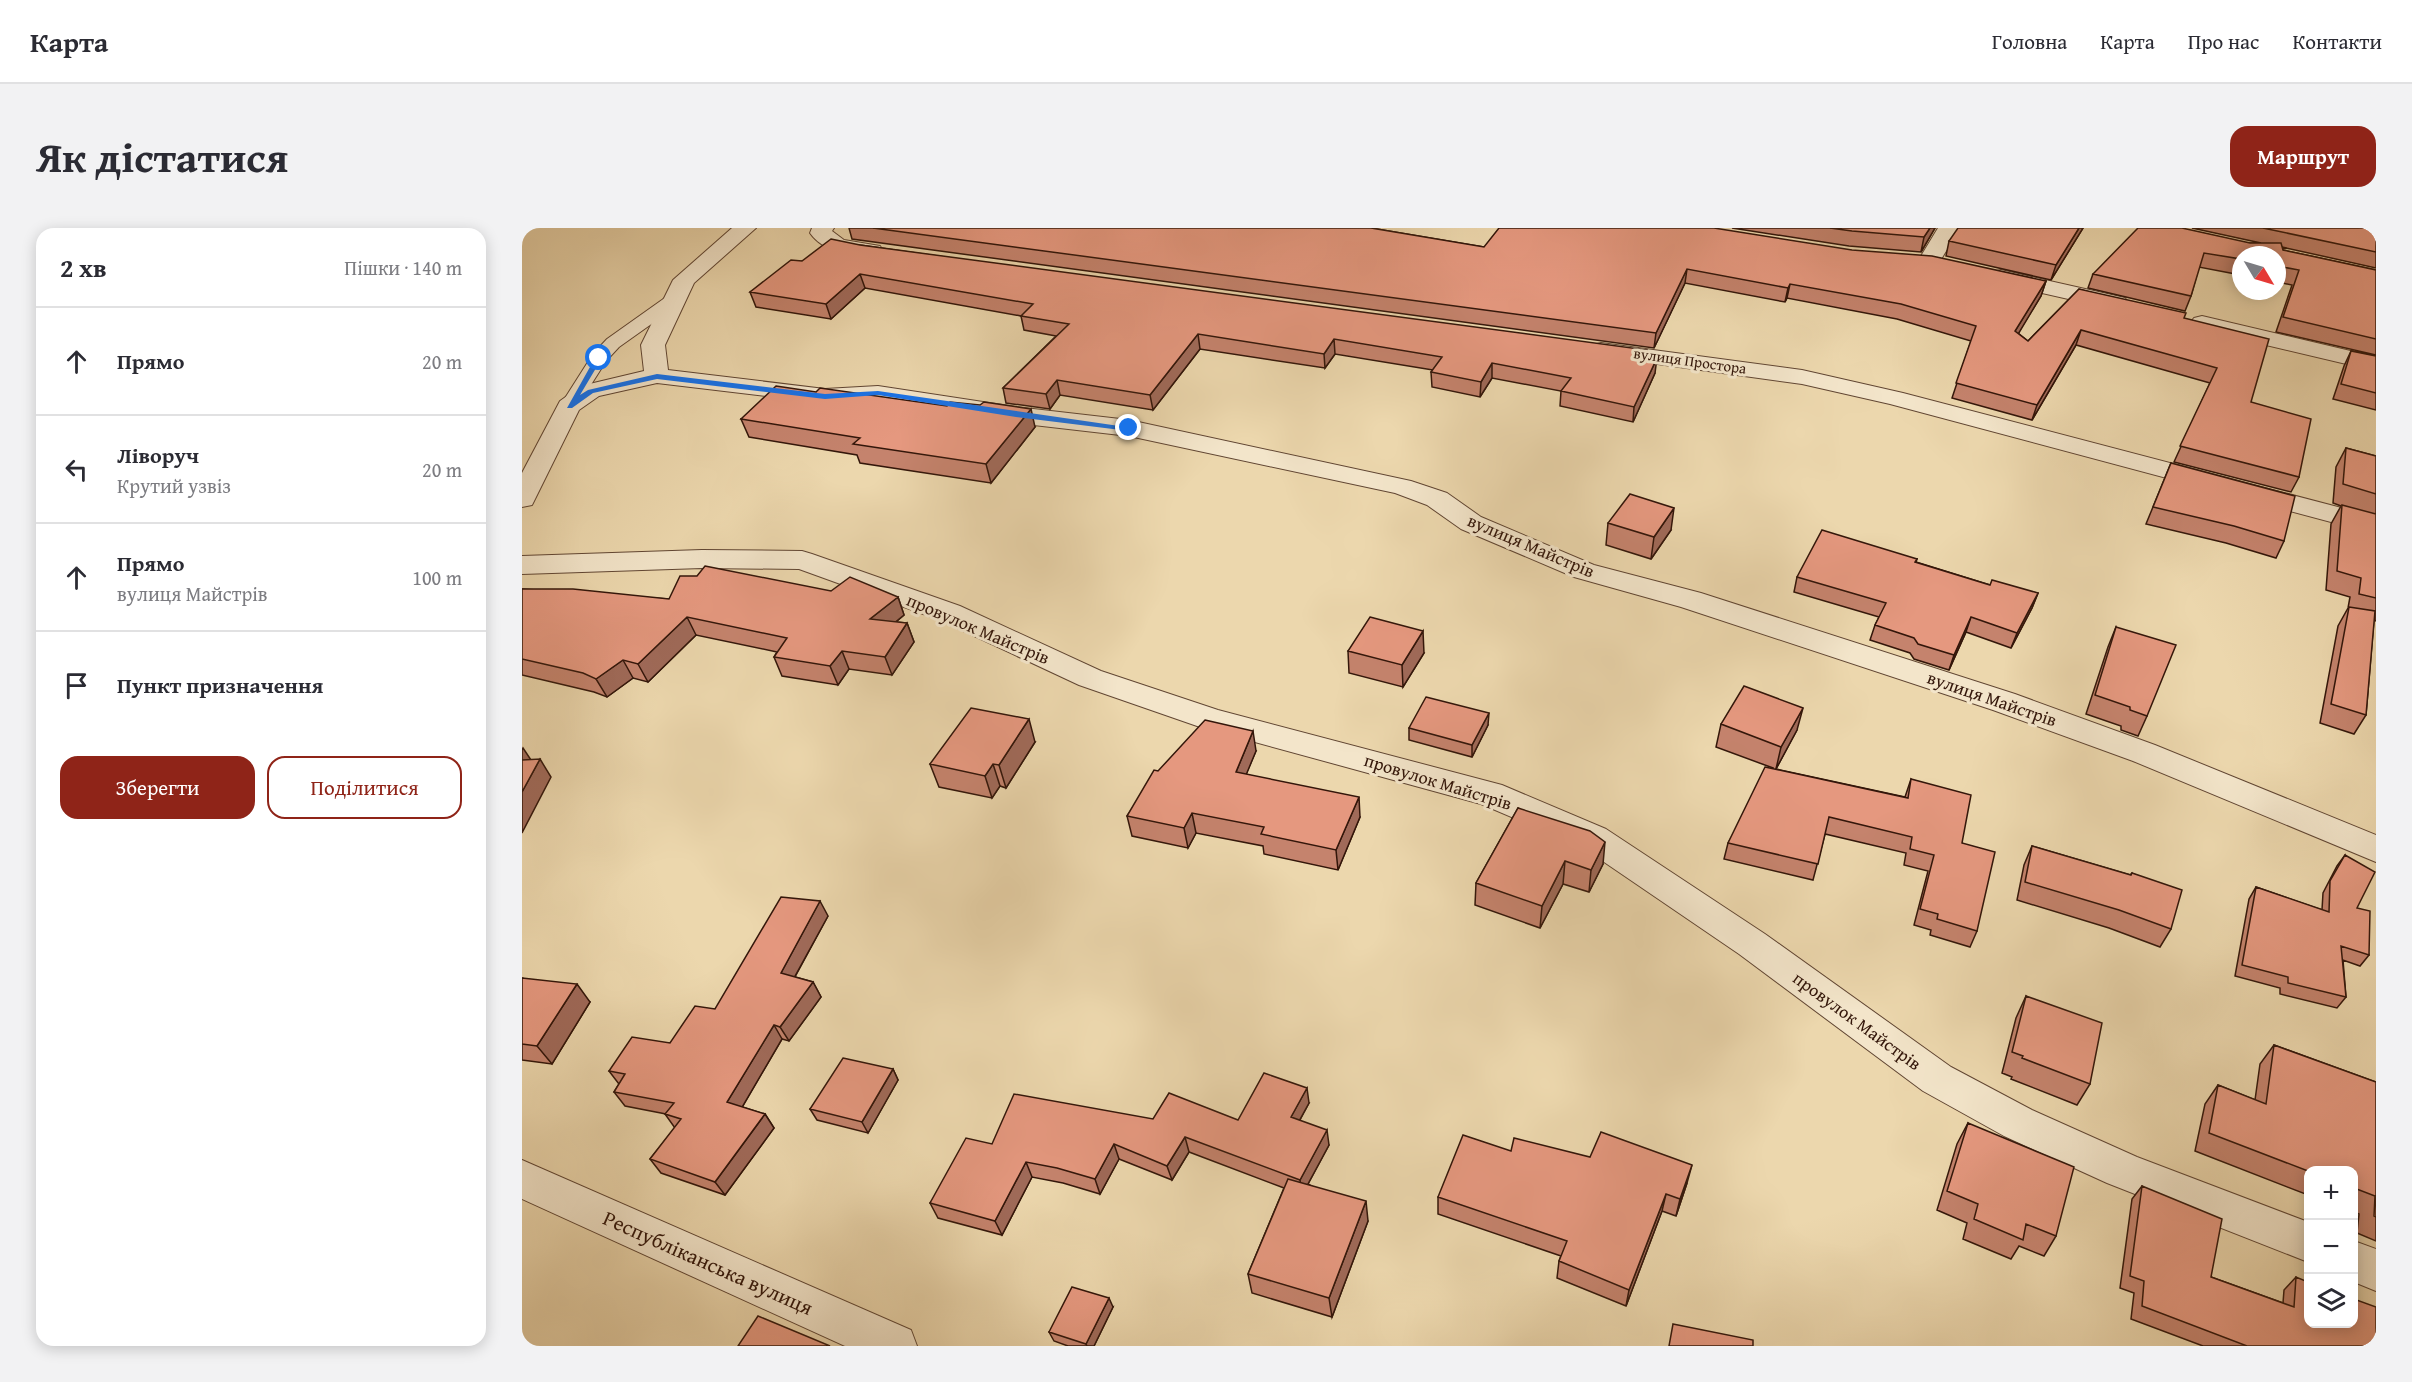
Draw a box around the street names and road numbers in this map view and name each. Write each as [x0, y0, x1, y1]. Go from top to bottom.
street label: вулиця Простора [1632, 342, 1749, 379]
street label: вулиця Майстрів [1464, 507, 1599, 585]
street label: провулок Майстрів [902, 586, 1054, 671]
street label: вулиця Майстрів [1924, 664, 2061, 733]
street label: провулок Майстрів [1361, 746, 1516, 817]
street label: провулок Майстрів [1787, 965, 1927, 1077]
street label: Республіканська вулиця [598, 1202, 818, 1323]

